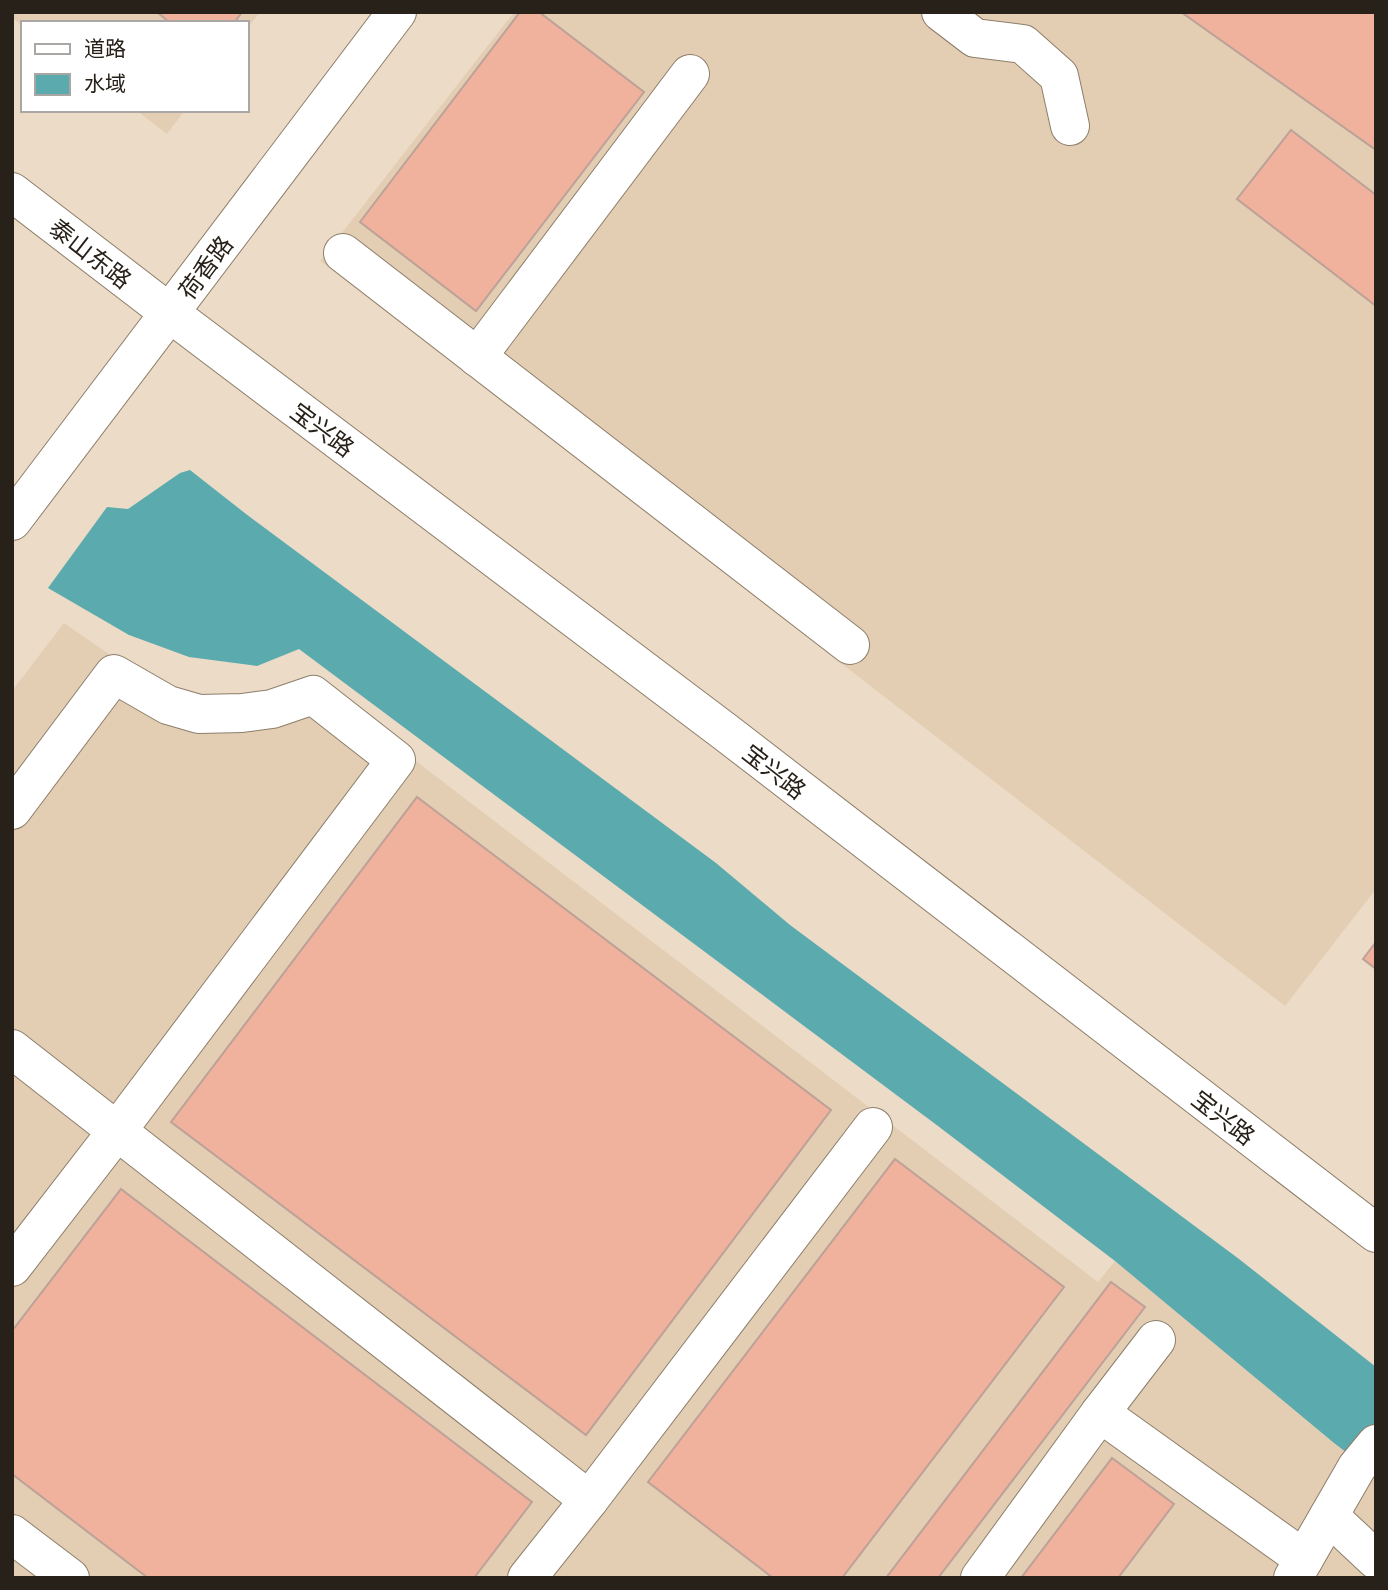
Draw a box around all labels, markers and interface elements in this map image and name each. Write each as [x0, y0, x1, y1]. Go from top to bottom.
legend [21, 21, 248, 112]
text: 道路 [84, 35, 126, 60]
text: 水域 [84, 70, 126, 95]
street label: 泰山东路 [44, 212, 138, 294]
street label: 荷香路 [172, 230, 238, 304]
street label: 宝兴路 [286, 396, 360, 462]
street label: 宝兴路 [738, 737, 812, 805]
street label: 宝兴路 [1187, 1083, 1261, 1151]

